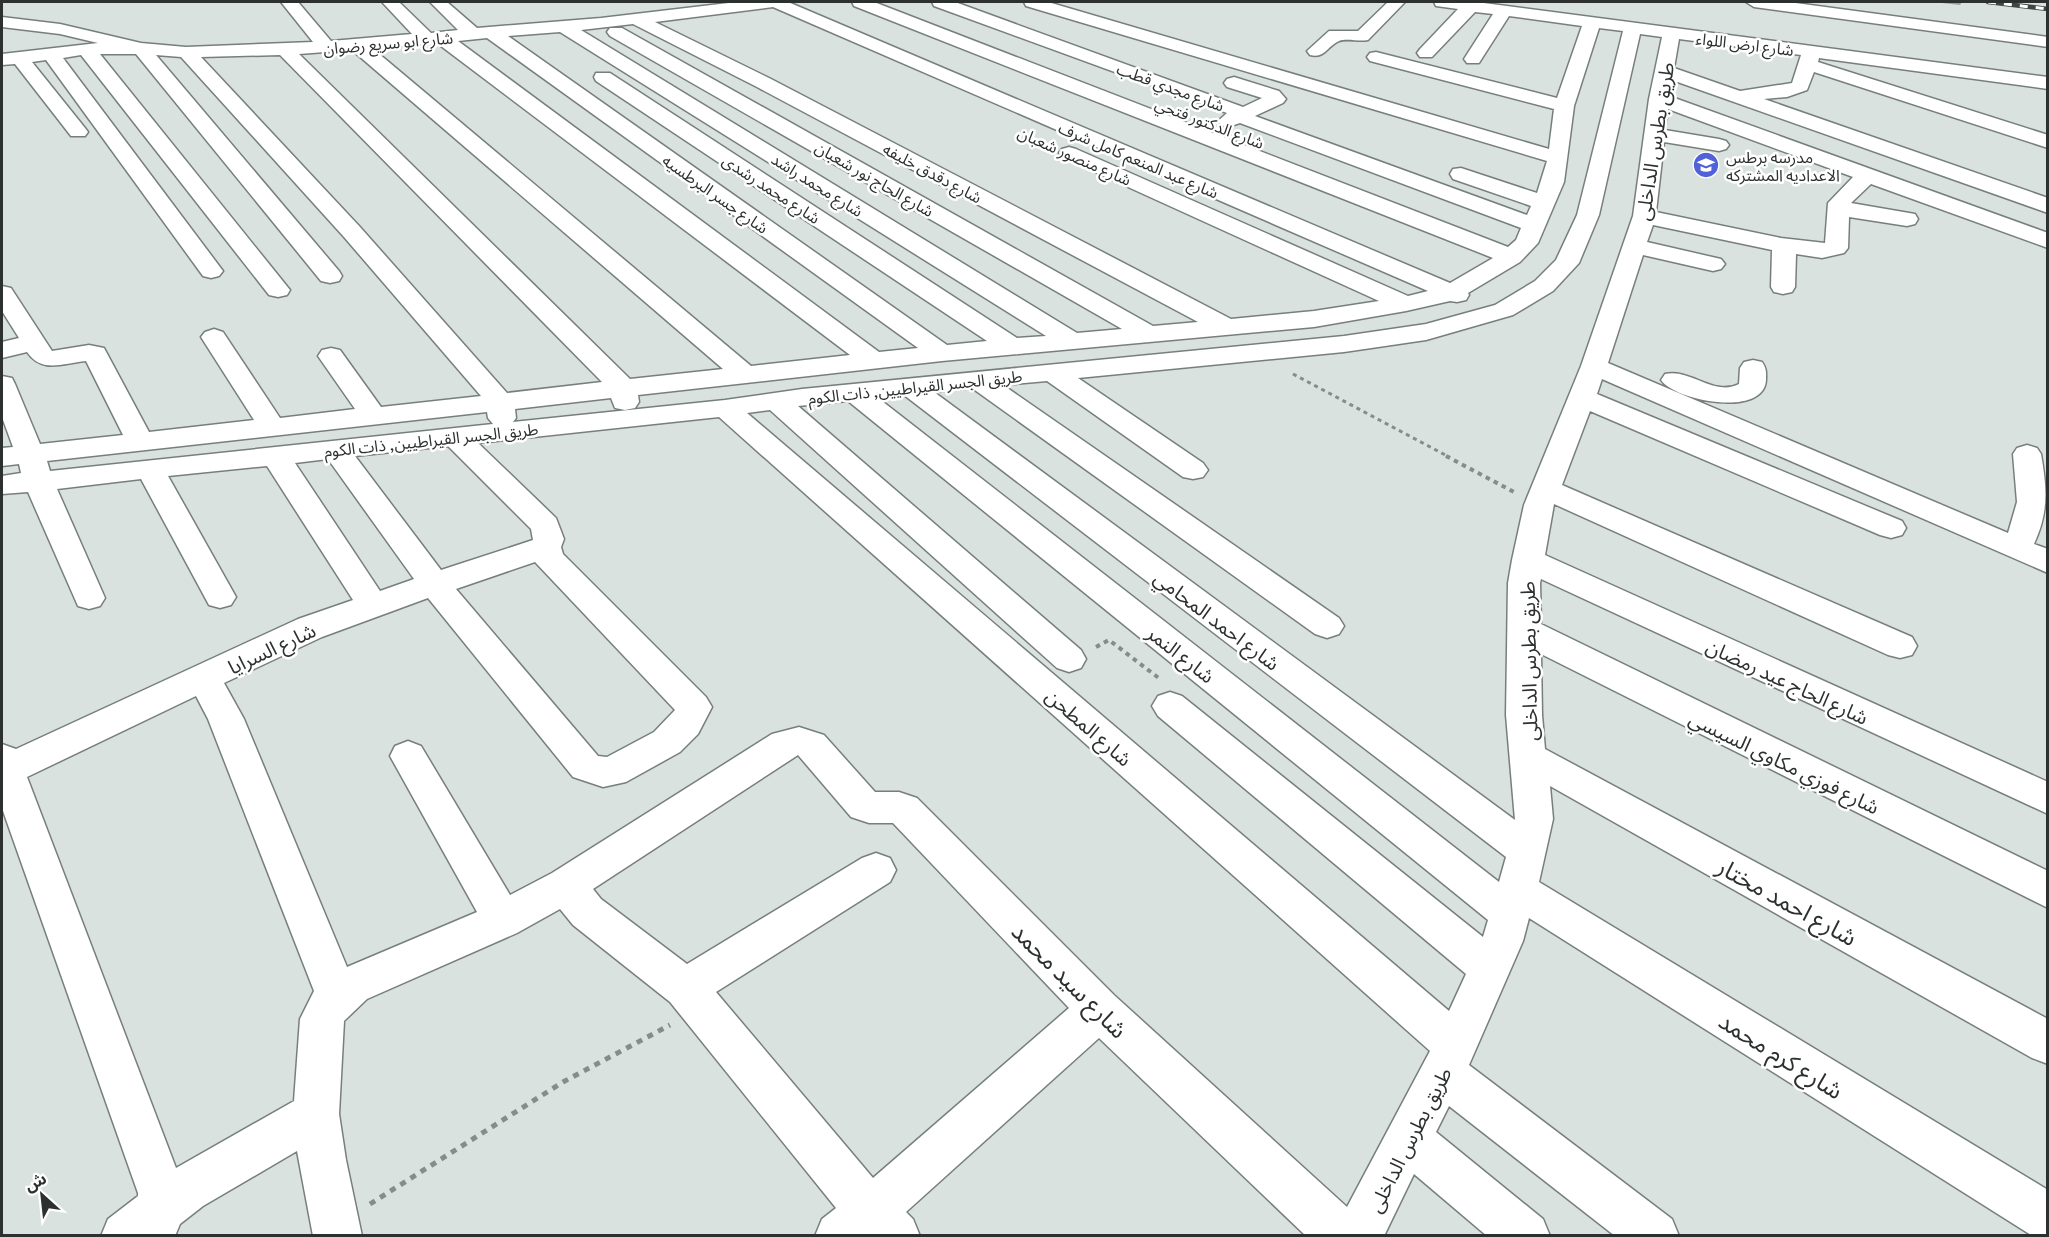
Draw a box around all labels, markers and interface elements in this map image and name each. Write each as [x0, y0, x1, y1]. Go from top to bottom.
street label: شارع ابو سريع رضوان [322, 24, 454, 62]
street label: شارع ارض اللواء [1694, 25, 1795, 63]
street label: شارع مجدي قطب [1113, 55, 1228, 118]
street label: طريق بطرس الداخلى [1626, 60, 1680, 222]
street label: شارع الدكتور فتحي [1151, 90, 1268, 156]
street label: شارع عبد المنعم كامل شرف [1055, 114, 1223, 205]
street label: شارع منصور شعبان [1014, 119, 1136, 193]
street label: شارع الحاج نور شعبان [810, 134, 939, 224]
street label: شارع دقدق خليفه [878, 136, 987, 210]
place label: مدرسه برطس الاعداديه المشتركه [1726, 144, 1840, 186]
street label: شارع محمد راشد [766, 146, 869, 224]
street label: شارع جسر البرطسيه [657, 147, 774, 240]
street label: شارع محمد رشدى [717, 147, 826, 230]
school or university icon: مدرسه برطس الاعداديه المشتركه [1691, 150, 1721, 180]
street label: طريق الجسر القيراطيين, ذات الكوم [807, 363, 1024, 411]
street label: طريق الجسر القيراطيين, ذات الكوم [323, 416, 540, 464]
street label: شارع احمد المحامي [1147, 562, 1287, 679]
street label: طريق بطرس الداخلى [1511, 581, 1543, 741]
street label: شارع السرايا [222, 614, 321, 682]
street label: شارع النمر [1140, 616, 1222, 691]
street label: شارع الحاج عيد رمضان [1701, 629, 1874, 733]
street label: شارع المطحن [1039, 680, 1140, 774]
street label: شارع فوزي مكاوي السيسي [1683, 702, 1885, 823]
street label: شارع احمد مختار [1710, 847, 1864, 955]
street label: شارع سيد محمد [1004, 913, 1137, 1046]
street label: شارع كرم محمد [1711, 1002, 1851, 1109]
street label: طريق بطرس الداخلى [1358, 1061, 1458, 1217]
north arrow [12, 1165, 72, 1225]
text: ش [20, 1165, 50, 1196]

